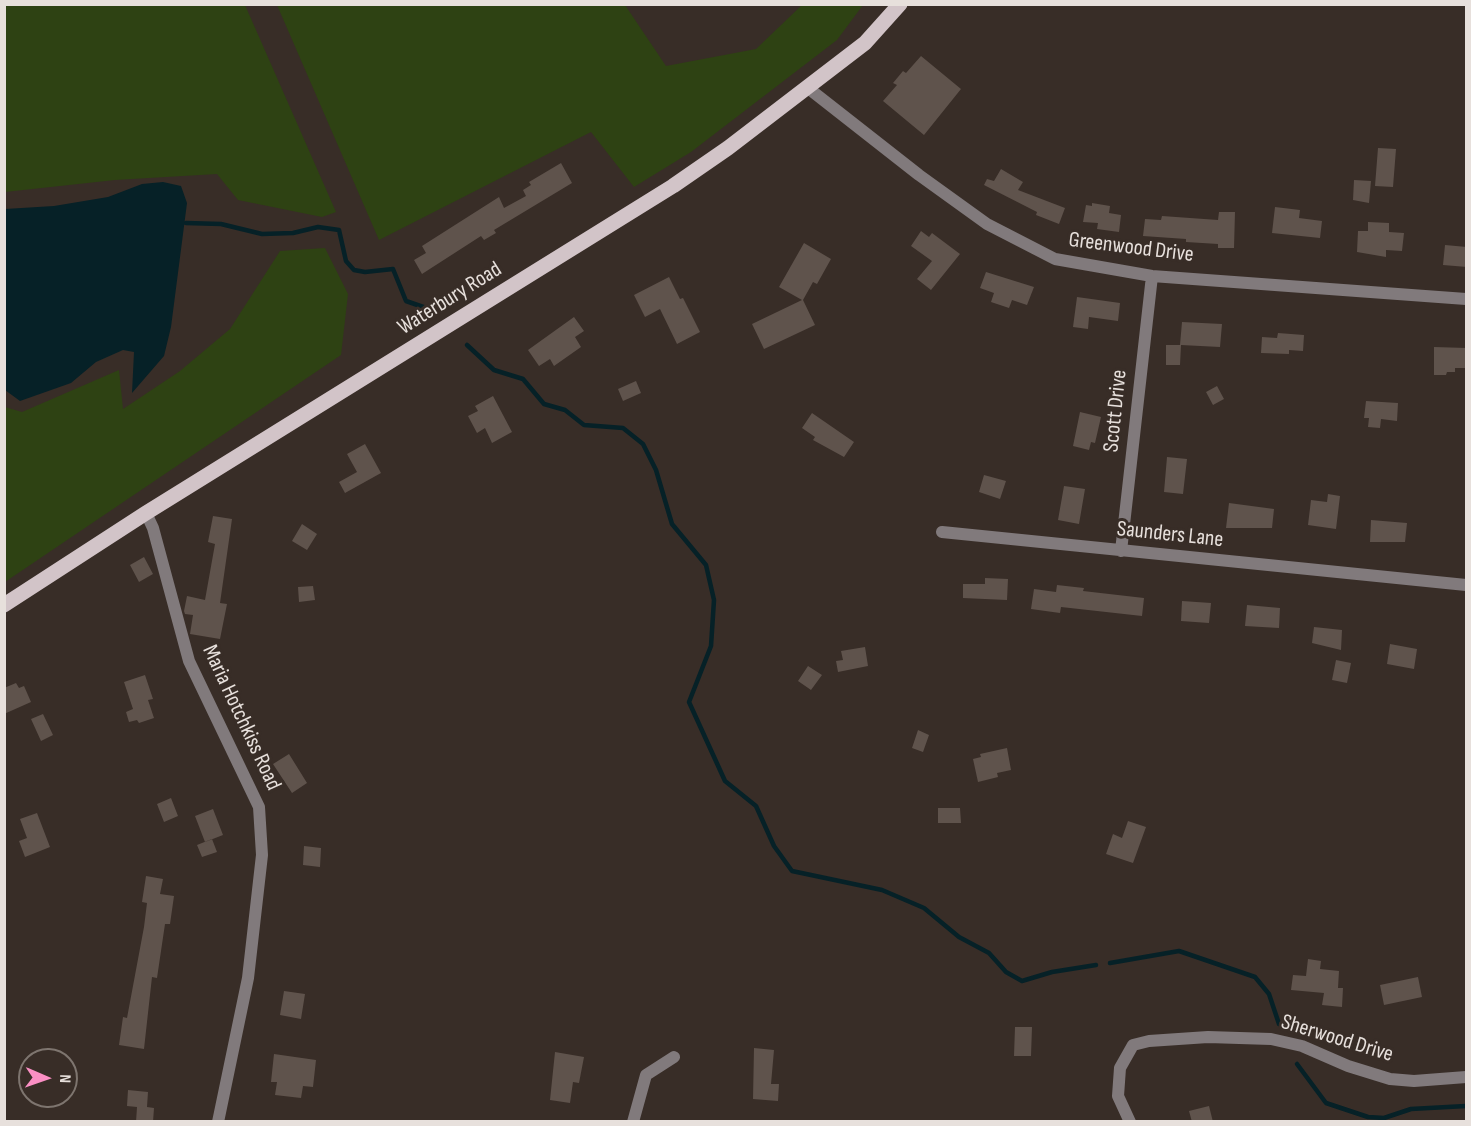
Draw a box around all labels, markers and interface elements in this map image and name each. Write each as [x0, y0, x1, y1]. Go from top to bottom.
street label: Greenwood Drive [1067, 227, 1195, 269]
street label: Waterbury Road [393, 257, 507, 341]
street label: Scott Drive [1099, 369, 1133, 453]
street label: Saunders Lane [1116, 516, 1224, 554]
street label: Maria Hotchkiss Road [196, 641, 286, 795]
street label: Sherwood Drive [1278, 1009, 1396, 1069]
north arrow [18, 1048, 78, 1108]
text: N [55, 1074, 74, 1083]

